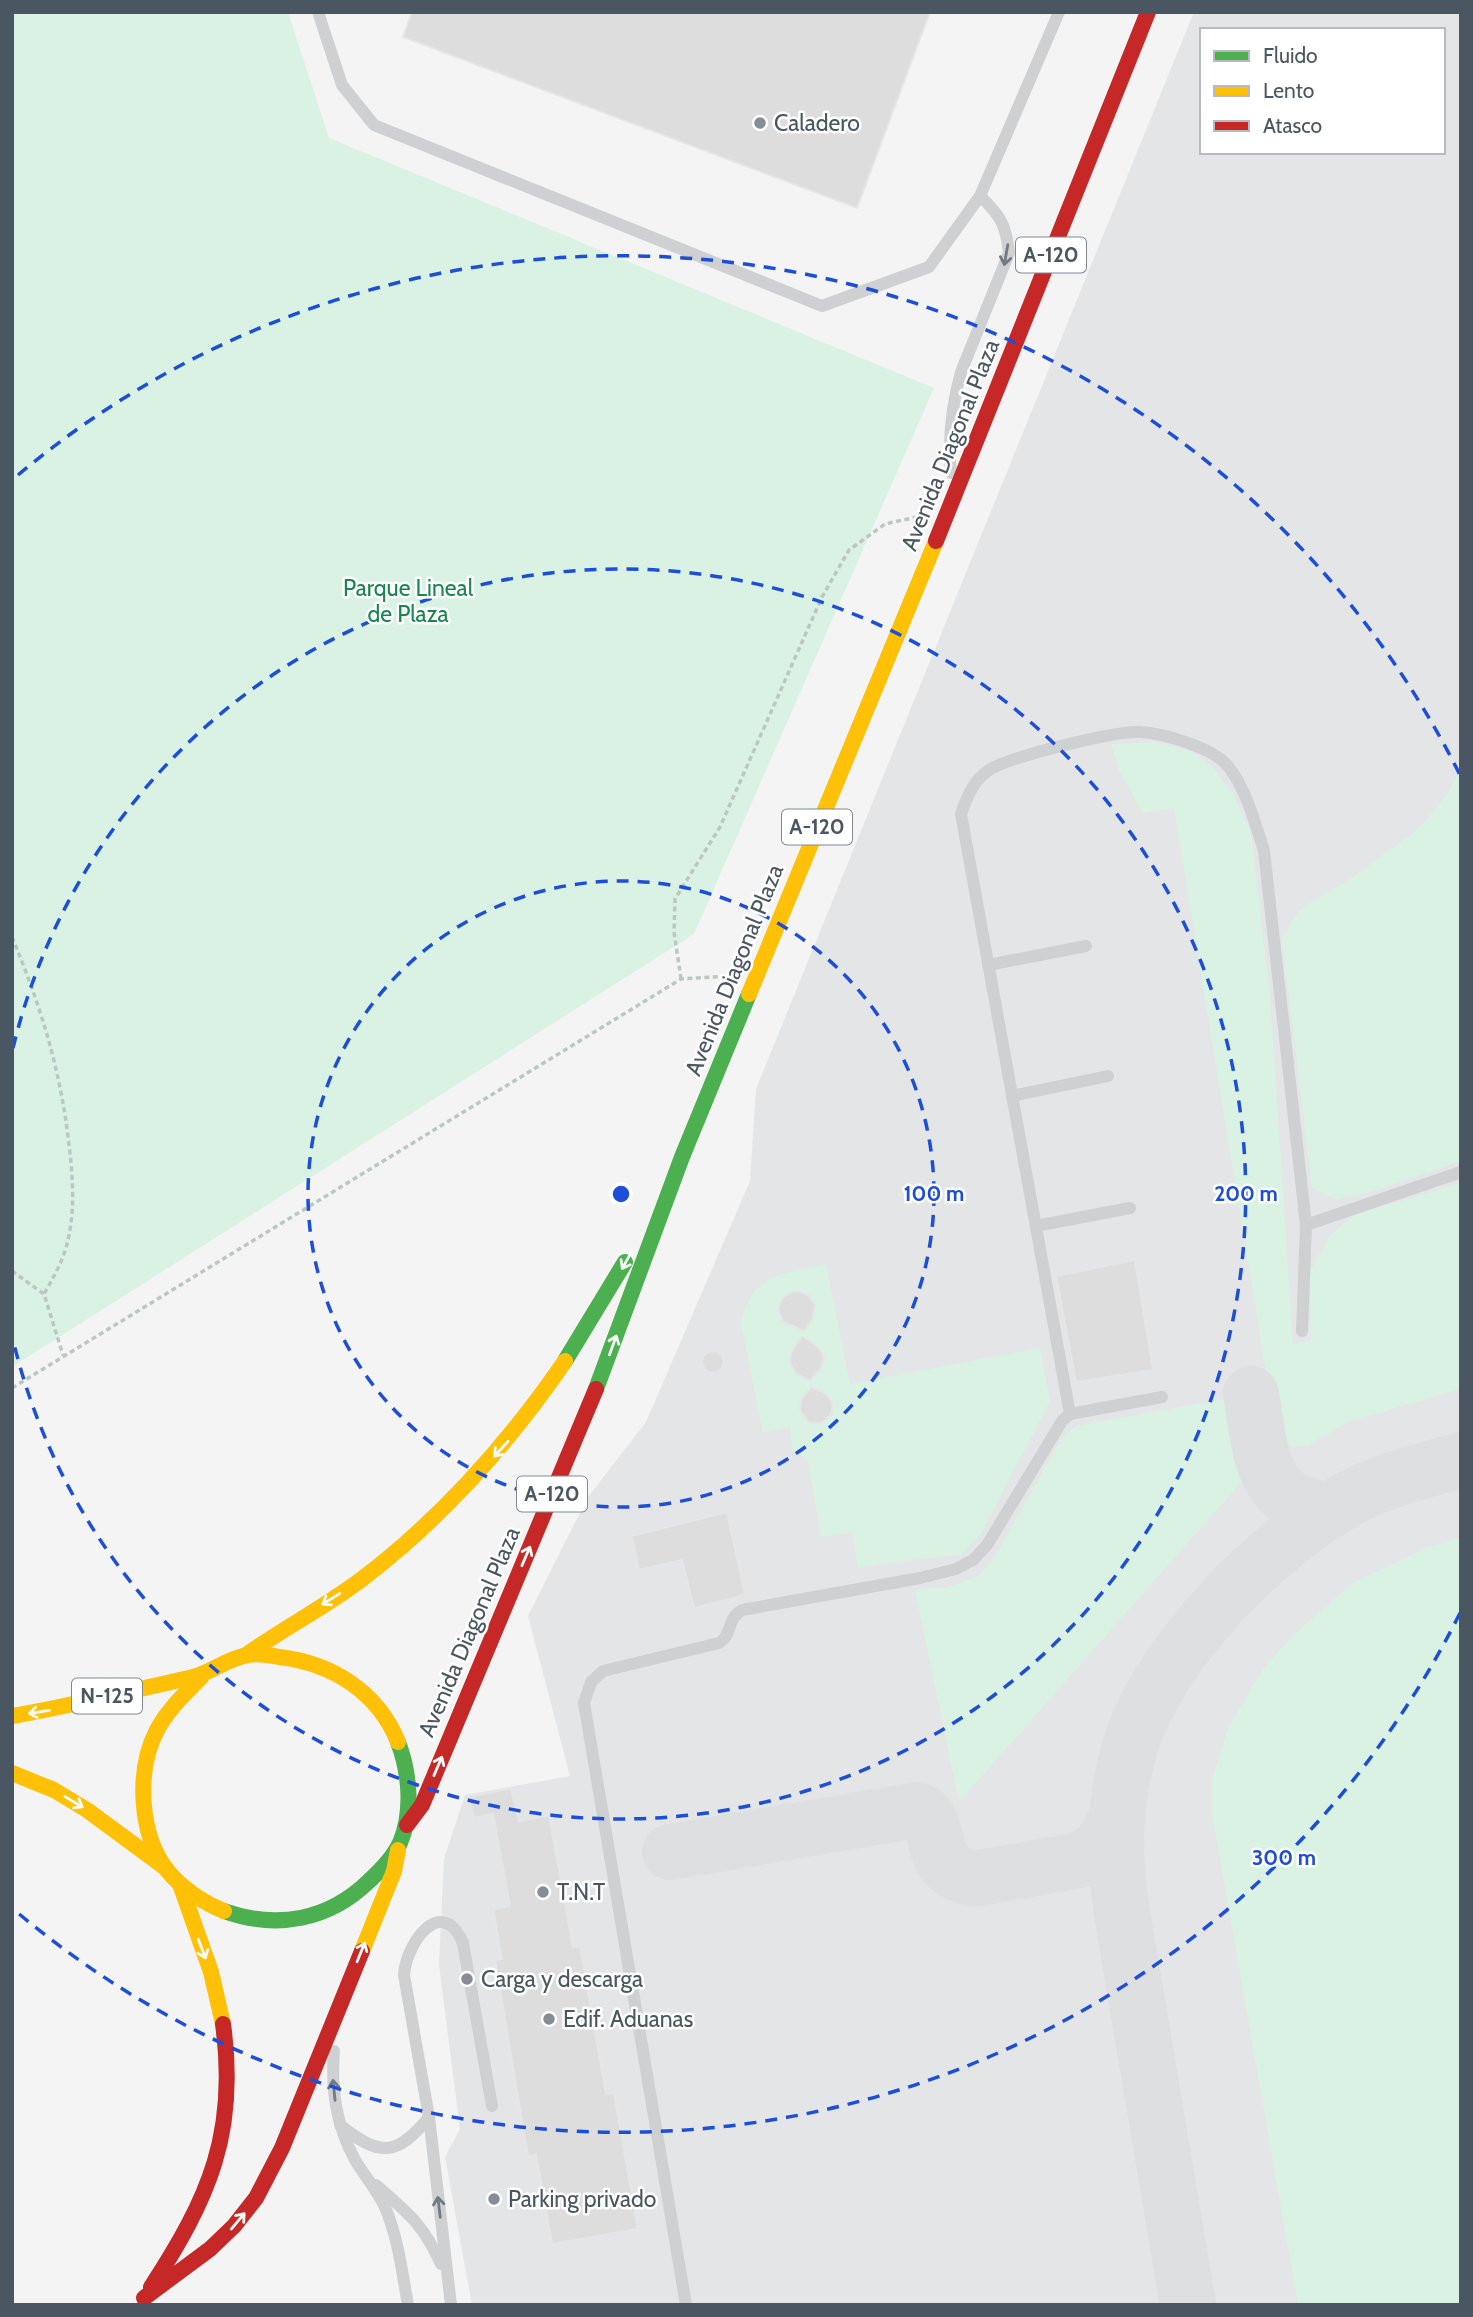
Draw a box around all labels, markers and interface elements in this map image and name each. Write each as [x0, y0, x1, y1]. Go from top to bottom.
legend [1200, 28, 1445, 154]
text: Fluido [1263, 43, 1318, 68]
text: Lento [1263, 78, 1314, 103]
place label: Caladero [774, 109, 860, 137]
text: Atasco [1263, 113, 1322, 138]
marker: Caladero [752, 115, 768, 131]
road number: A-120 [1016, 238, 1086, 272]
one-way arrow [999, 243, 1012, 265]
street label: Avenida Diagonal Plaza [895, 335, 1005, 555]
park label: Parque Lineal de Plaza [343, 574, 474, 628]
road number: A-120 [782, 810, 852, 844]
street label: Avenida Diagonal Plaza [679, 860, 789, 1080]
text: 100 m [904, 1181, 964, 1206]
text: 200 m [1214, 1181, 1278, 1206]
centre of rings [609, 1182, 633, 1206]
one-way arrow [619, 1249, 633, 1269]
one-way arrow [608, 1335, 620, 1357]
one-way arrow [493, 1440, 509, 1458]
road number: A-120 [517, 1476, 587, 1512]
street label: Avenida Diagonal Plaza [412, 1523, 526, 1741]
one-way arrow [520, 1545, 533, 1567]
one-way arrow [322, 1592, 342, 1606]
road number: N-125 [72, 1678, 142, 1714]
one-way arrow [29, 1705, 51, 1718]
one-way arrow [433, 1755, 446, 1777]
one-way arrow [64, 1795, 84, 1809]
text: 300 m [1252, 1845, 1316, 1870]
place label: T.N.T [557, 1878, 605, 1906]
marker: T.N.T [535, 1884, 551, 1900]
one-way arrow [197, 1937, 210, 1959]
one-way arrow [356, 1942, 369, 1963]
place label: Carga y descarga [481, 1965, 643, 1993]
marker: Carga y descarga [459, 1971, 475, 1987]
place label: Edif. Aduanas [563, 2005, 693, 2033]
marker: Edif. Aduanas [541, 2011, 557, 2027]
one-way arrow [327, 2079, 340, 2102]
place label: Parking privado [508, 2185, 656, 2213]
marker: Parking privado [486, 2191, 502, 2207]
one-way arrow [433, 2196, 446, 2219]
one-way arrow [230, 2212, 246, 2230]

